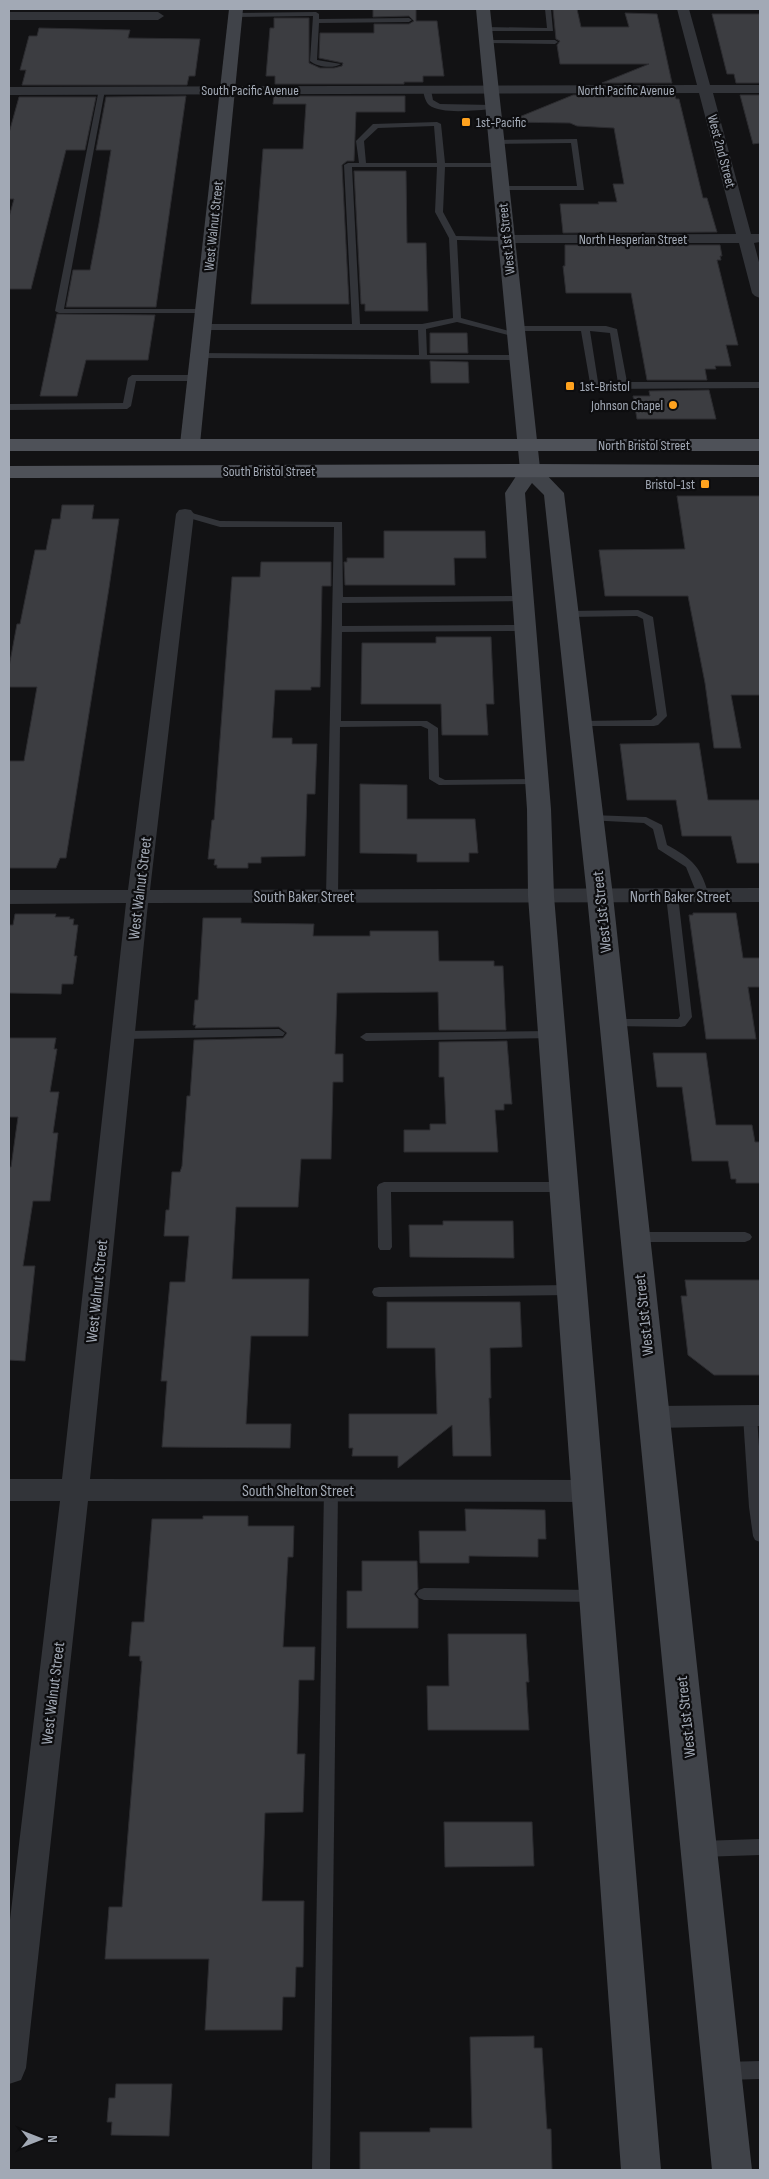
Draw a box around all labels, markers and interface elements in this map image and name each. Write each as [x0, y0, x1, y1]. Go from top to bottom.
street label: South Pacific Avenue [201, 82, 299, 99]
street label: North Pacific Avenue [577, 82, 675, 99]
street label: West 2nd Street [704, 113, 739, 190]
place label: 1st-Pacific [476, 114, 526, 131]
marker: 1st-Pacific [460, 116, 472, 128]
street label: West Walnut Street [200, 180, 227, 272]
street label: West 1st Street [494, 202, 519, 276]
street label: North Hesperian Street [579, 231, 687, 248]
place label: 1st-Bristol [580, 378, 630, 395]
marker: 1st-Bristol [564, 380, 576, 392]
place label: Johnson Chapel [590, 397, 663, 414]
marker: Johnson Chapel [667, 399, 679, 411]
street label: North Bristol Street [598, 437, 690, 454]
street label: South Bristol Street [223, 463, 315, 480]
place label: Bristol-1st [645, 476, 695, 493]
marker: Bristol-1st [699, 478, 711, 490]
street label: West Walnut Street [125, 836, 156, 941]
street label: West 1st Street [589, 870, 616, 954]
street label: South Baker Street [254, 888, 355, 907]
street label: North Baker Street [630, 888, 730, 907]
street label: West Walnut Street [83, 1239, 112, 1344]
street label: West 1st Street [631, 1273, 658, 1357]
street label: South Shelton Street [242, 1482, 354, 1501]
street label: West Walnut Street [38, 1641, 69, 1746]
street label: West 1st Street [673, 1675, 700, 1759]
north arrow [15, 2114, 65, 2164]
text: N [44, 2135, 61, 2143]

